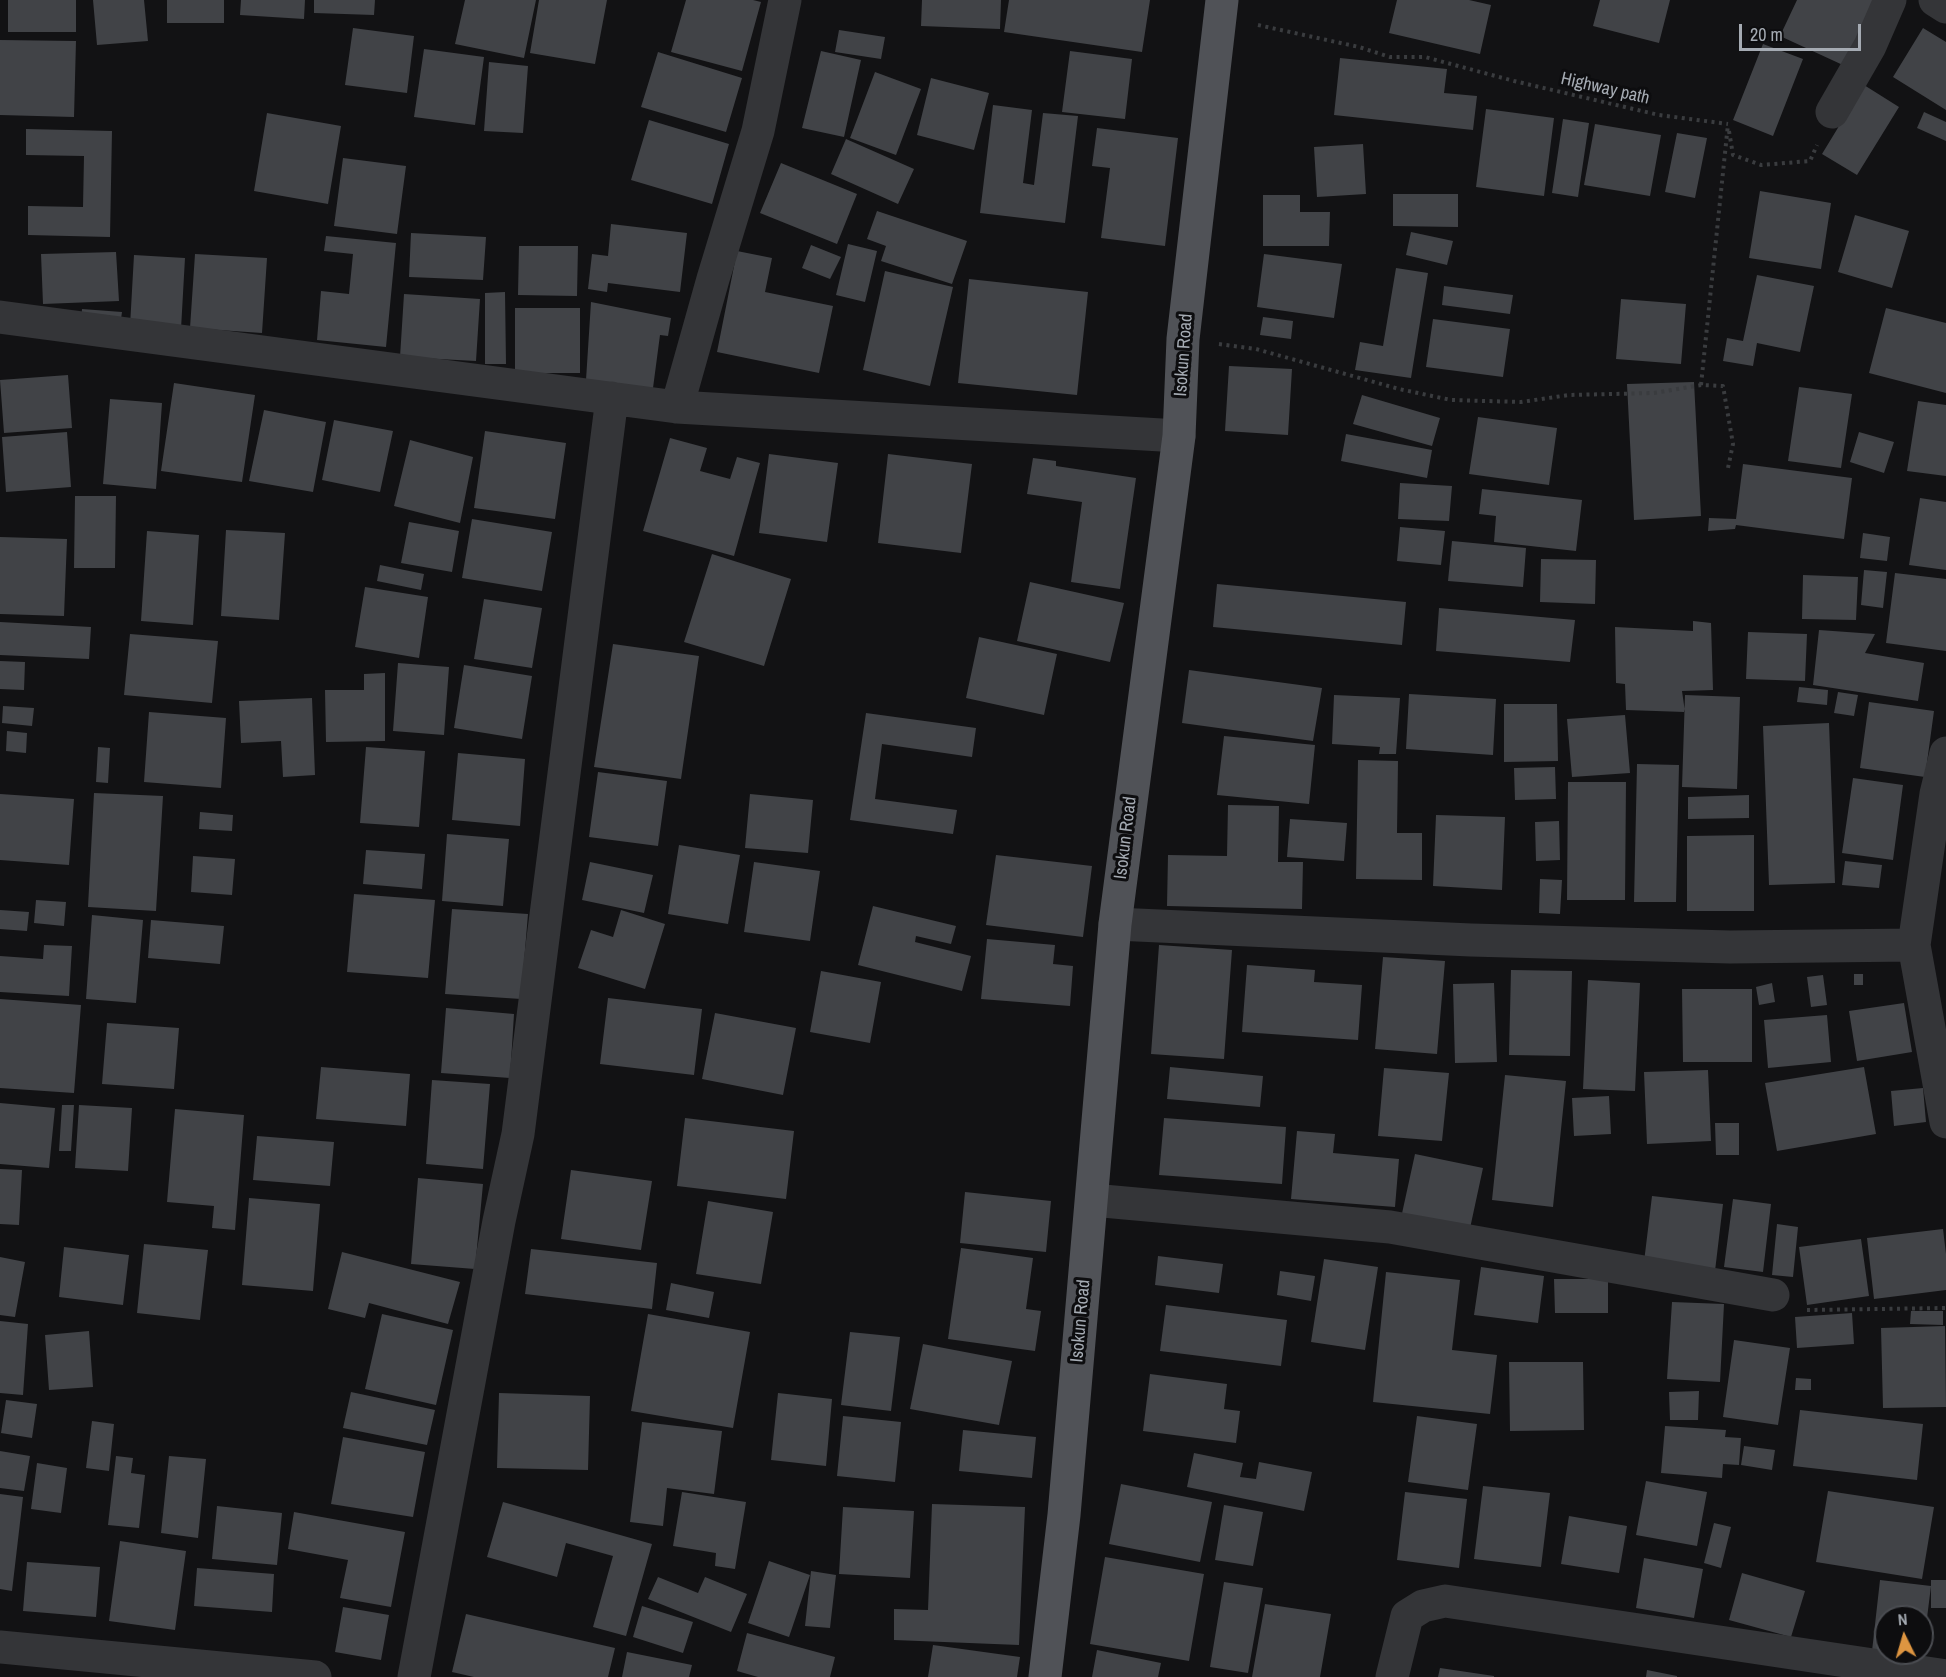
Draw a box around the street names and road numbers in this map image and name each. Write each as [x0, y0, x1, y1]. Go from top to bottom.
street label: Highway path [1559, 68, 1651, 110]
street label: Isokun Road [1170, 313, 1198, 397]
street label: Isokun Road [1110, 796, 1142, 880]
street label: Isokun Road [1067, 1279, 1095, 1363]

